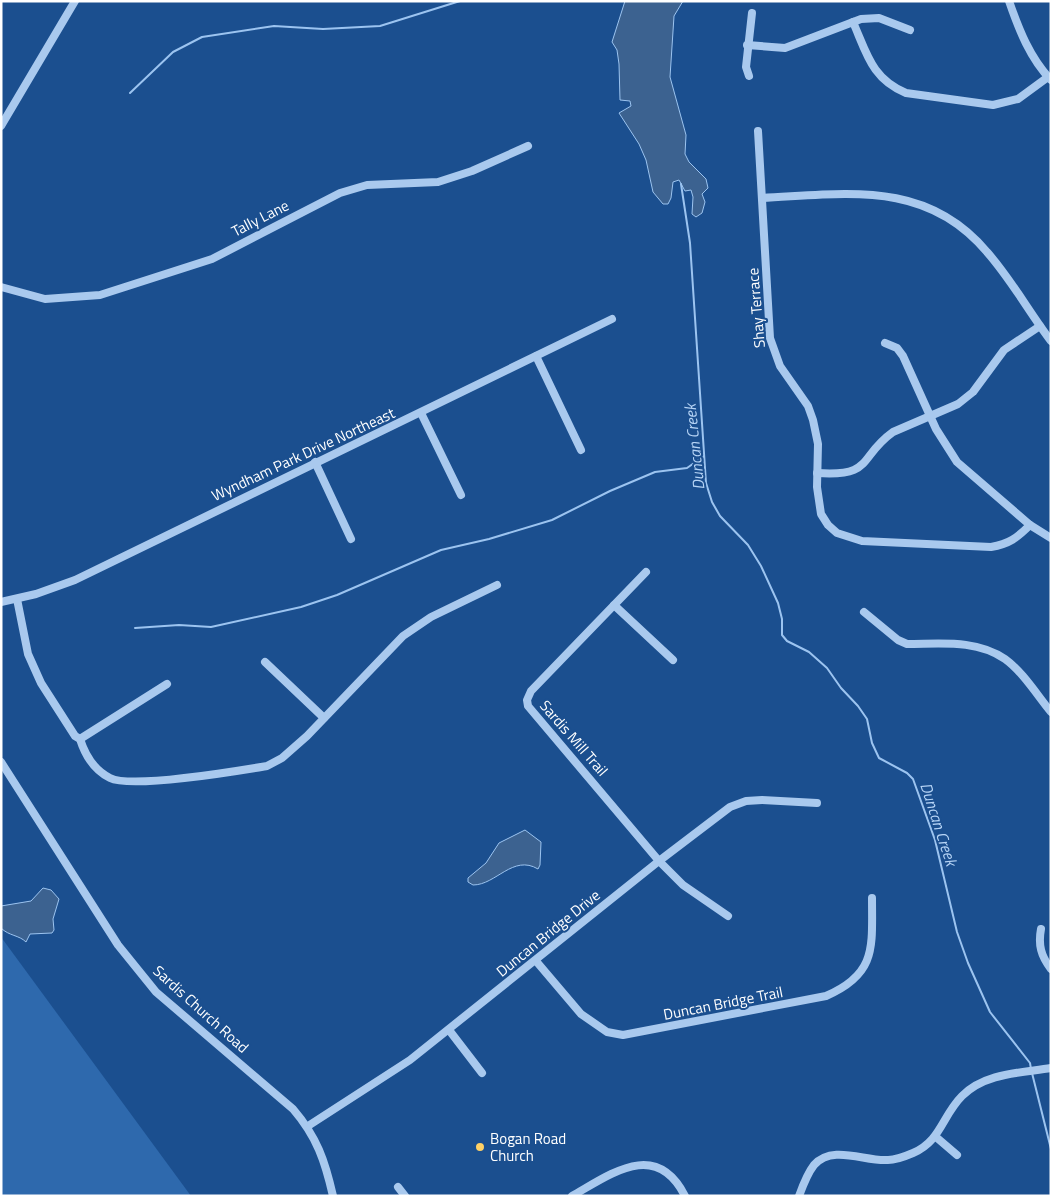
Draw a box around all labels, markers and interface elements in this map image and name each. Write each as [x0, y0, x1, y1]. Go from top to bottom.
street label: Tally Lane [227, 194, 293, 242]
street label: Shay Terrace [741, 267, 771, 349]
street label: Wyndham Park Drive Northeast [208, 401, 399, 507]
water label: Duncan Creek [677, 401, 710, 491]
street label: Sardis Mill Trail [534, 695, 614, 781]
water label: Duncan Creek [914, 779, 964, 871]
street label: Duncan Bridge Drive [491, 884, 605, 982]
street label: Sardis Church Road [148, 960, 254, 1058]
street label: Duncan Bridge Trail [661, 980, 785, 1026]
place label: Bogan Road Church [490, 1127, 566, 1167]
marker: Bogan Road Church [474, 1141, 486, 1153]

